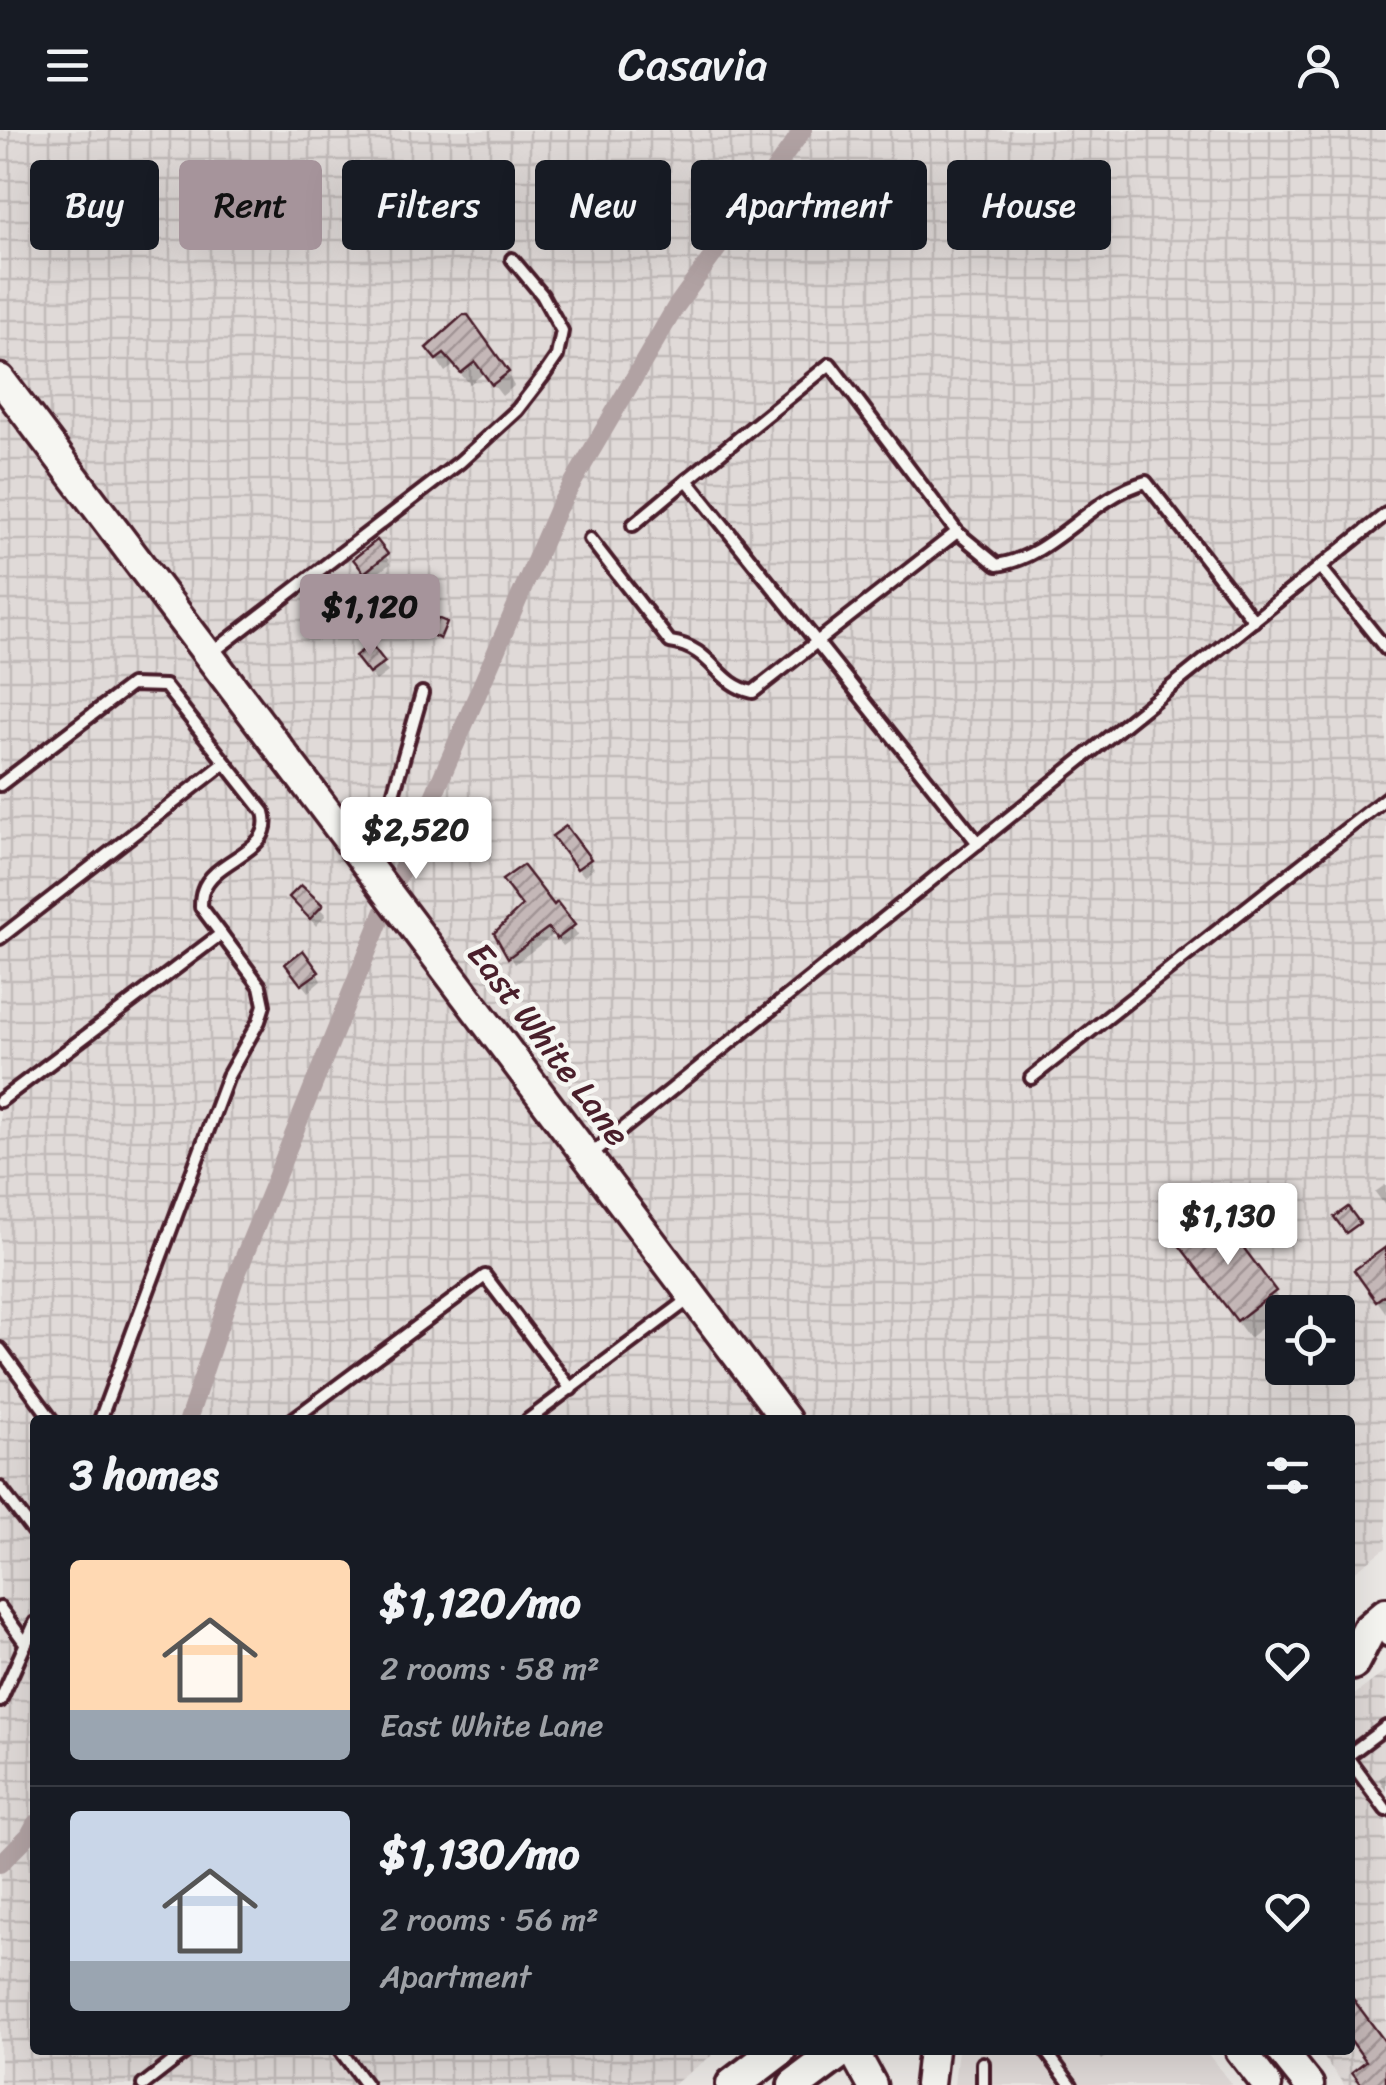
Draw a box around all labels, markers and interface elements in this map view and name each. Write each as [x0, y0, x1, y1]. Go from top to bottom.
text: Casavia [618, 25, 768, 105]
icon: menu [40, 38, 95, 93]
icon: person [1291, 38, 1346, 93]
chip: Buy [30, 160, 159, 250]
chip: Rent [179, 160, 322, 250]
chip: Filters [342, 160, 515, 250]
chip: New [535, 160, 671, 250]
chip: Apartment [691, 160, 927, 250]
chip: House [947, 160, 1111, 250]
pin: $1,120 [289, 574, 451, 659]
text: $1,120 [322, 578, 418, 635]
pin: $2,520 [335, 797, 497, 882]
text: $2,520 [363, 801, 469, 858]
street label: East White Lane [451, 928, 647, 1160]
pin: $1,130 [1147, 1183, 1309, 1268]
text: $1,130 [1180, 1187, 1276, 1244]
map controls [1265, 1295, 1355, 1385]
button: locate [1265, 1295, 1355, 1385]
text: 3 homes [70, 1438, 218, 1512]
icon: filters [1260, 1448, 1315, 1503]
text: $1,120/mo [380, 1566, 581, 1640]
icon: home [150, 1600, 270, 1720]
icon: heart [1260, 1633, 1315, 1688]
text: 2 rooms · 58 m² [380, 1640, 600, 1697]
text: East White Lane [380, 1697, 603, 1754]
text: $1,130/mo [380, 1817, 580, 1891]
icon: home [150, 1851, 270, 1971]
icon: heart [1260, 1884, 1315, 1939]
text: 2 rooms · 56 m² [380, 1891, 599, 1948]
text: Apartment [380, 1948, 531, 2005]

